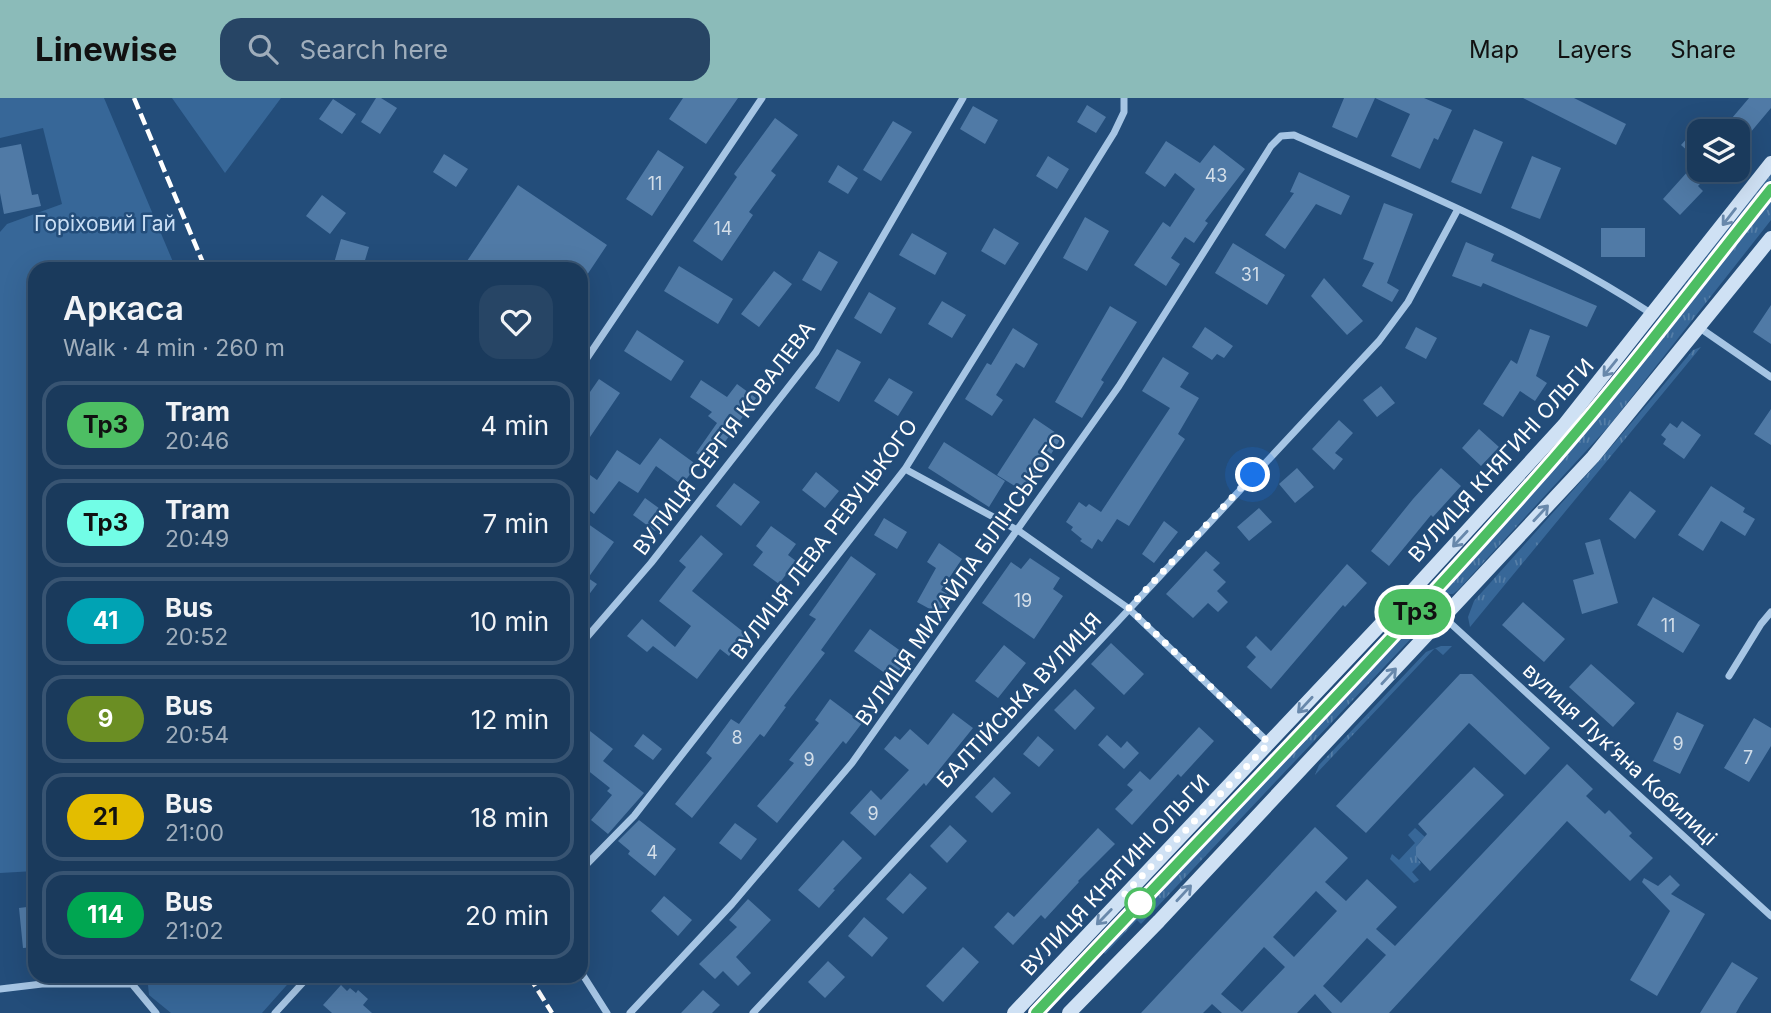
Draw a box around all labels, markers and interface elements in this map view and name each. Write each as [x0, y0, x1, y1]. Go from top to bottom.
search box [220, 18, 710, 81]
text: Linewise [35, 29, 178, 69]
icon: search [244, 30, 282, 68]
text: Search here [300, 34, 448, 65]
text: Map [1469, 35, 1519, 64]
text: Layers [1557, 35, 1632, 64]
text: Share [1670, 35, 1736, 64]
map controls [1687, 119, 1750, 182]
button: layers [1687, 119, 1750, 182]
house number: 43 [1205, 165, 1227, 186]
house number: 11 [648, 173, 662, 194]
one-way arrow [1722, 208, 1737, 226]
park label: Горіховий Гай [34, 211, 176, 236]
house number: 14 [714, 218, 732, 239]
house number: 31 [1241, 264, 1259, 285]
button: heart [479, 285, 553, 359]
text: Аркаса [63, 288, 184, 328]
street label: ВУЛИЦЯ СЕРГІЯ КОВАЛЕВА [628, 316, 820, 560]
text: Walk · 4 min · 260 m [63, 334, 285, 362]
street label: ВУЛИЦЯ КНЯГИНІ ОЛЬГИ [1403, 353, 1599, 567]
one-way arrow [1603, 358, 1618, 376]
text: Tram [165, 396, 230, 427]
text: Тр3 [83, 410, 128, 439]
text: 4 min [480, 410, 549, 441]
street label: ВУЛИЦЯ ЛЕВА РЕВУЦЬКОГО [725, 414, 923, 664]
text: 20:46 [165, 427, 229, 455]
street label: ВУЛИЦЯ МИХАЙЛА БІЛІНСЬКОГО [849, 428, 1072, 730]
your location [1235, 457, 1270, 492]
text: Tram [165, 494, 230, 525]
one-way arrow [1533, 504, 1549, 522]
text: Тр3 [83, 508, 128, 537]
text: 7 min [483, 508, 549, 539]
text: 20:49 [165, 525, 229, 553]
one-way arrow [1452, 530, 1469, 547]
line badge: Тр3 [1375, 589, 1455, 635]
house number: 19 [1014, 590, 1032, 611]
text: Bus [165, 592, 213, 623]
text: Тр3 [1392, 597, 1438, 626]
text: 41 [93, 606, 118, 635]
text: 10 min [470, 606, 549, 637]
street label: БАЛТІЙСЬКА ВУЛИЦЯ [931, 607, 1106, 792]
house number: 11 [1661, 615, 1675, 636]
text: 20:52 [165, 623, 228, 651]
street label: вулиця Лукʼяна Кобилиці [1518, 658, 1722, 850]
one-way arrow [1380, 668, 1397, 685]
text: Bus [165, 690, 213, 721]
one-way arrow [1296, 696, 1313, 713]
text: 9 [98, 704, 113, 733]
text: 12 min [471, 704, 549, 735]
text: 20:54 [165, 721, 229, 749]
house number: 8 [731, 727, 743, 748]
house number: 9 [1672, 733, 1684, 754]
house number: 7 [1743, 747, 1753, 768]
house number: 9 [803, 749, 815, 770]
street label: ВУЛИЦЯ КНЯГИНІ ОЛЬГИ [1016, 770, 1214, 980]
text: Bus [165, 788, 213, 819]
text: 21 [93, 802, 118, 831]
text: 18 min [471, 802, 549, 833]
house number: 9 [867, 803, 879, 824]
text: 21:00 [165, 819, 224, 847]
house number: 4 [646, 842, 658, 863]
one-way arrow [1176, 885, 1193, 902]
text: Bus [165, 886, 213, 917]
unlabelled marker [1125, 888, 1155, 918]
text: 114 [87, 900, 124, 929]
text: 20 min [465, 900, 549, 931]
one-way arrow [1095, 908, 1112, 925]
text: 21:02 [165, 917, 224, 945]

